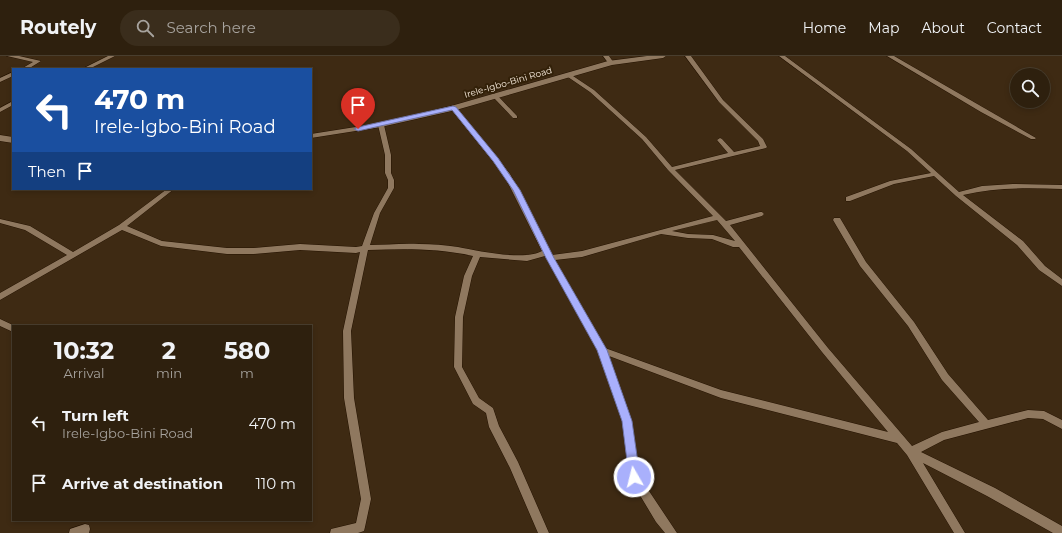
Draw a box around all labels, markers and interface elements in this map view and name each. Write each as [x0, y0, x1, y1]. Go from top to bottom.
search box [120, 10, 400, 46]
text: Routely [20, 16, 96, 39]
icon: search [134, 17, 156, 39]
text: Search here [166, 18, 256, 37]
text: Home [803, 19, 846, 37]
text: Map [868, 19, 899, 37]
text: About [921, 19, 965, 37]
text: Contact [987, 19, 1042, 37]
street label: Irele-Igbo-Bini Road [463, 64, 553, 100]
map controls [1010, 68, 1050, 108]
button: search [1010, 68, 1050, 108]
text: 470 m [94, 82, 185, 116]
icon: left [28, 84, 80, 136]
pin [341, 88, 375, 129]
icon: arrive [347, 94, 369, 116]
text: Irele-Igbo-Bini Road [94, 116, 276, 138]
icon: arrive [74, 160, 96, 182]
text: Then [28, 162, 66, 181]
text: 10:32 [54, 336, 114, 365]
text: 2 [162, 336, 176, 365]
text: 580 [224, 336, 270, 365]
text: Arrival [63, 365, 104, 381]
text: min [156, 365, 182, 381]
text: m [240, 365, 254, 381]
text: Turn left [62, 406, 129, 425]
icon: left [28, 412, 50, 434]
text: 470 m [249, 414, 296, 433]
text: Irele-Igbo-Bini Road [62, 425, 193, 441]
position arrow [613, 456, 655, 498]
icon: arrive [28, 472, 50, 494]
text: Arrive at destination [62, 474, 223, 493]
text: 110 m [255, 474, 296, 493]

